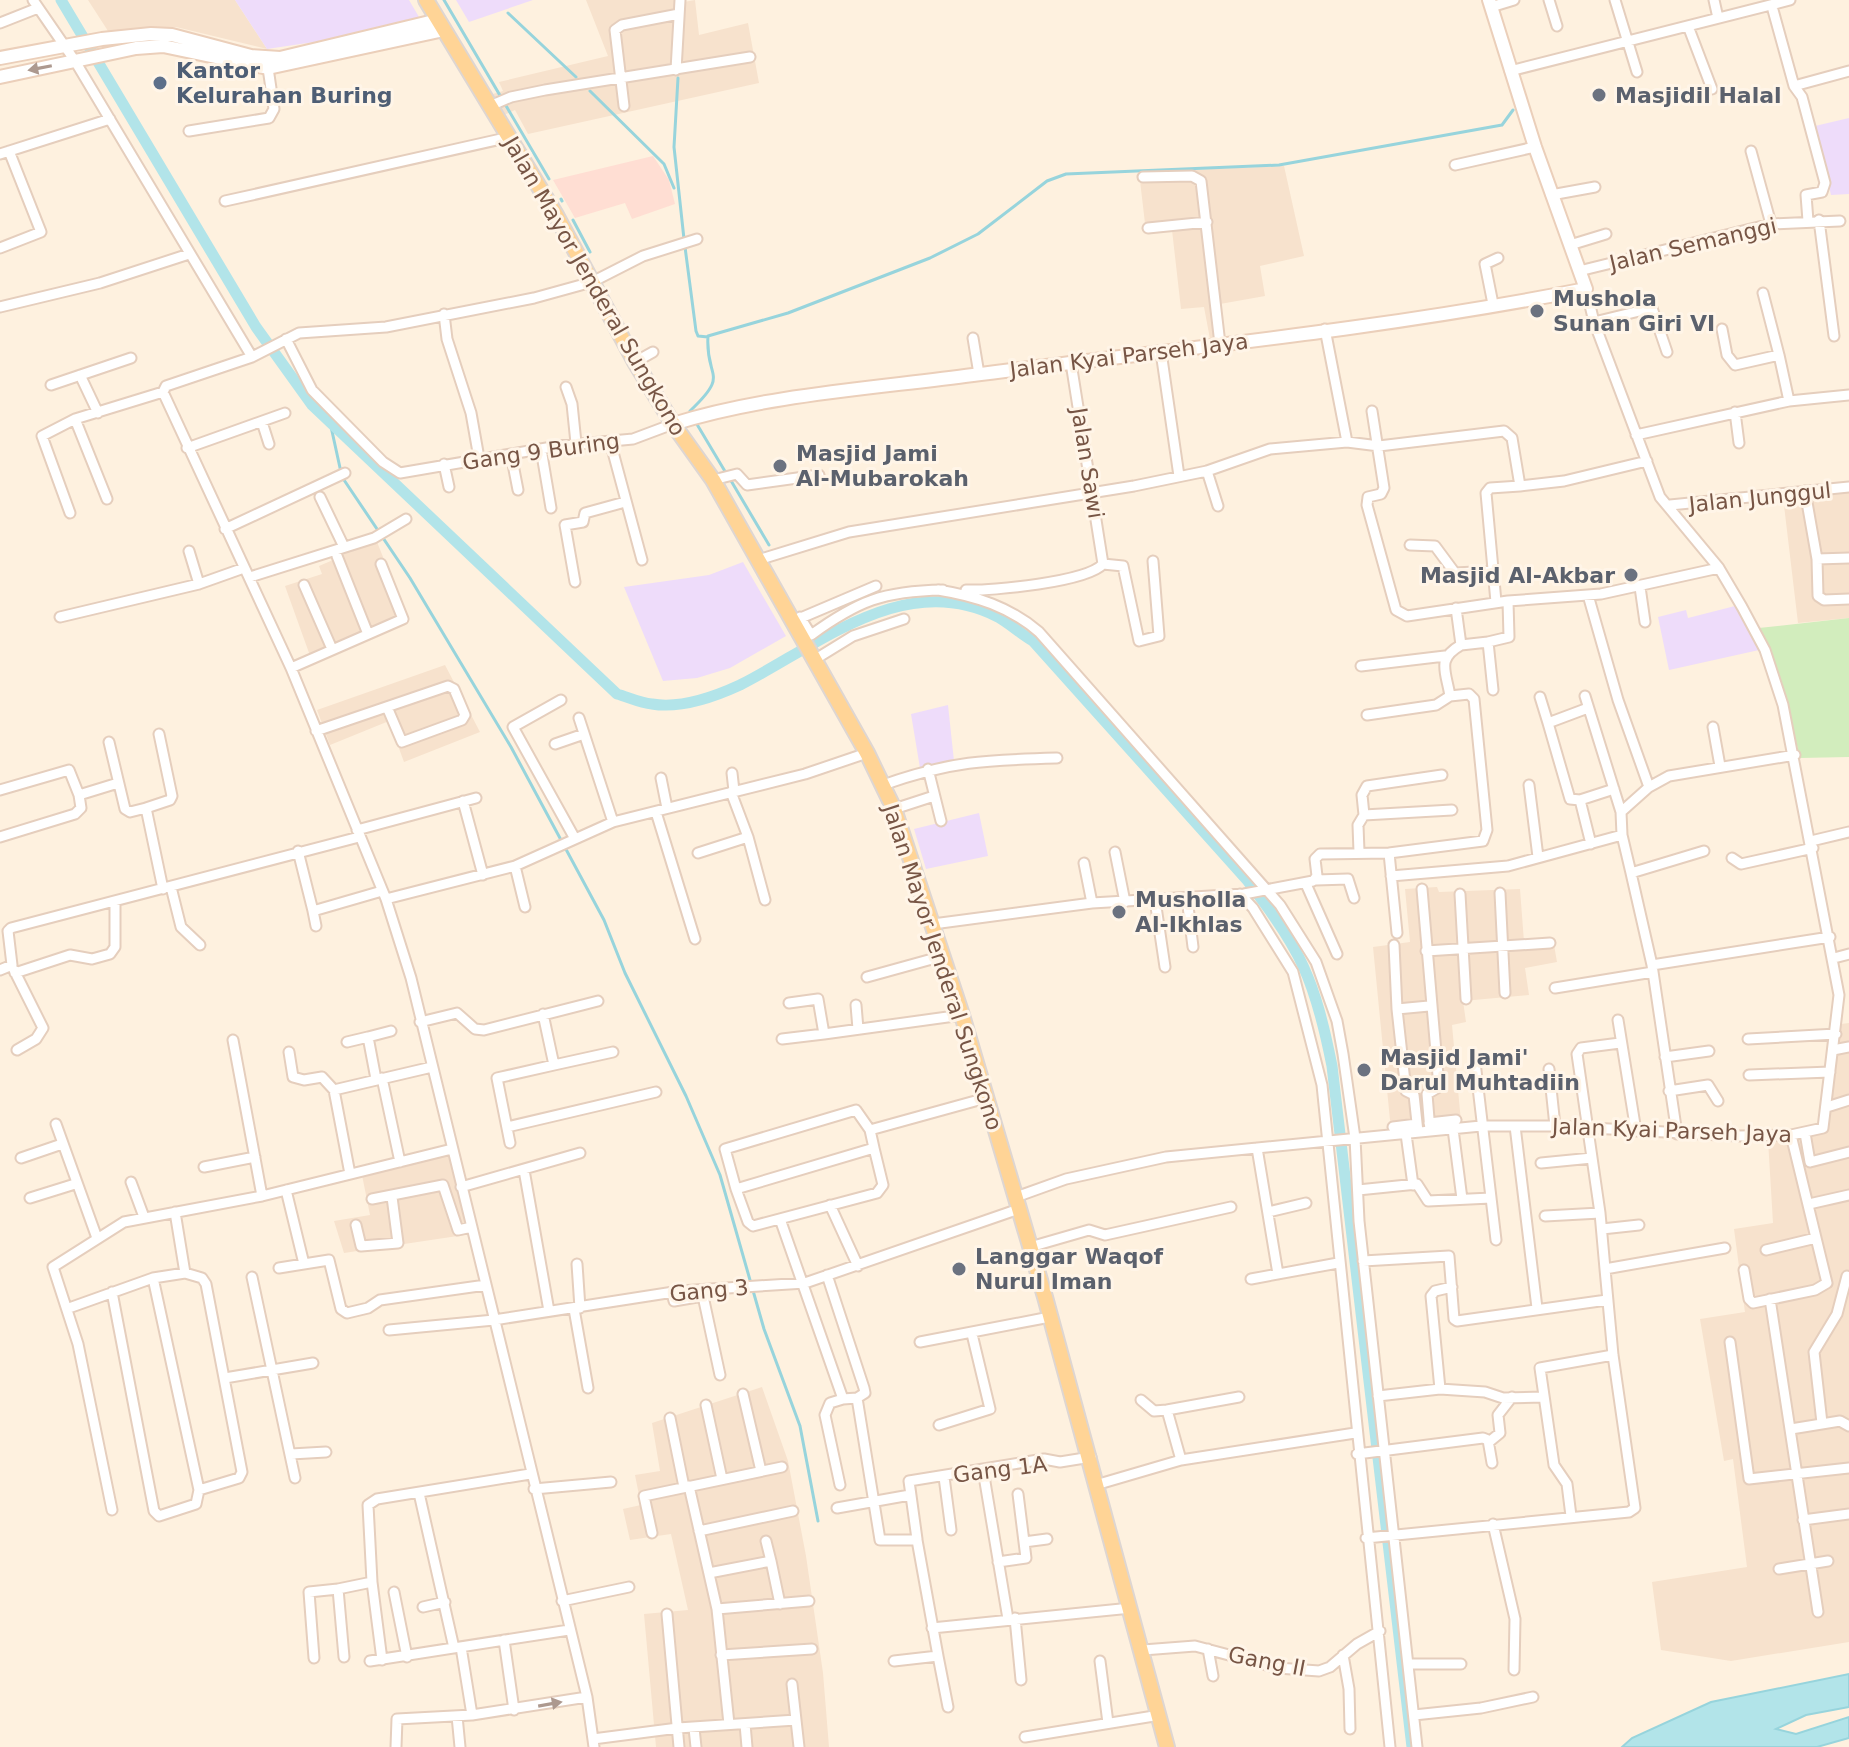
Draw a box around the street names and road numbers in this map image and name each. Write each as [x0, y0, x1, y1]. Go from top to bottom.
street label: Jalan Mayor Jenderal Sungkono [497, 131, 691, 440]
street label: Jalan Semanggi [1605, 213, 1779, 276]
street label: Jalan Kyai Parseh Jaya [1006, 328, 1250, 383]
street label: Jalan Sawi [1066, 404, 1109, 520]
street label: Gang 9 Buring [461, 428, 621, 475]
street label: Jalan Junggul [1686, 478, 1832, 518]
street label: Jalan Mayor Jenderal Sungkono [877, 799, 1007, 1133]
street label: Jalan Kyai Parseh Jaya [1550, 1114, 1792, 1147]
street label: Gang 3 [668, 1275, 750, 1306]
street label: Gang 1A [952, 1451, 1048, 1488]
street label: Gang II [1226, 1642, 1308, 1681]

